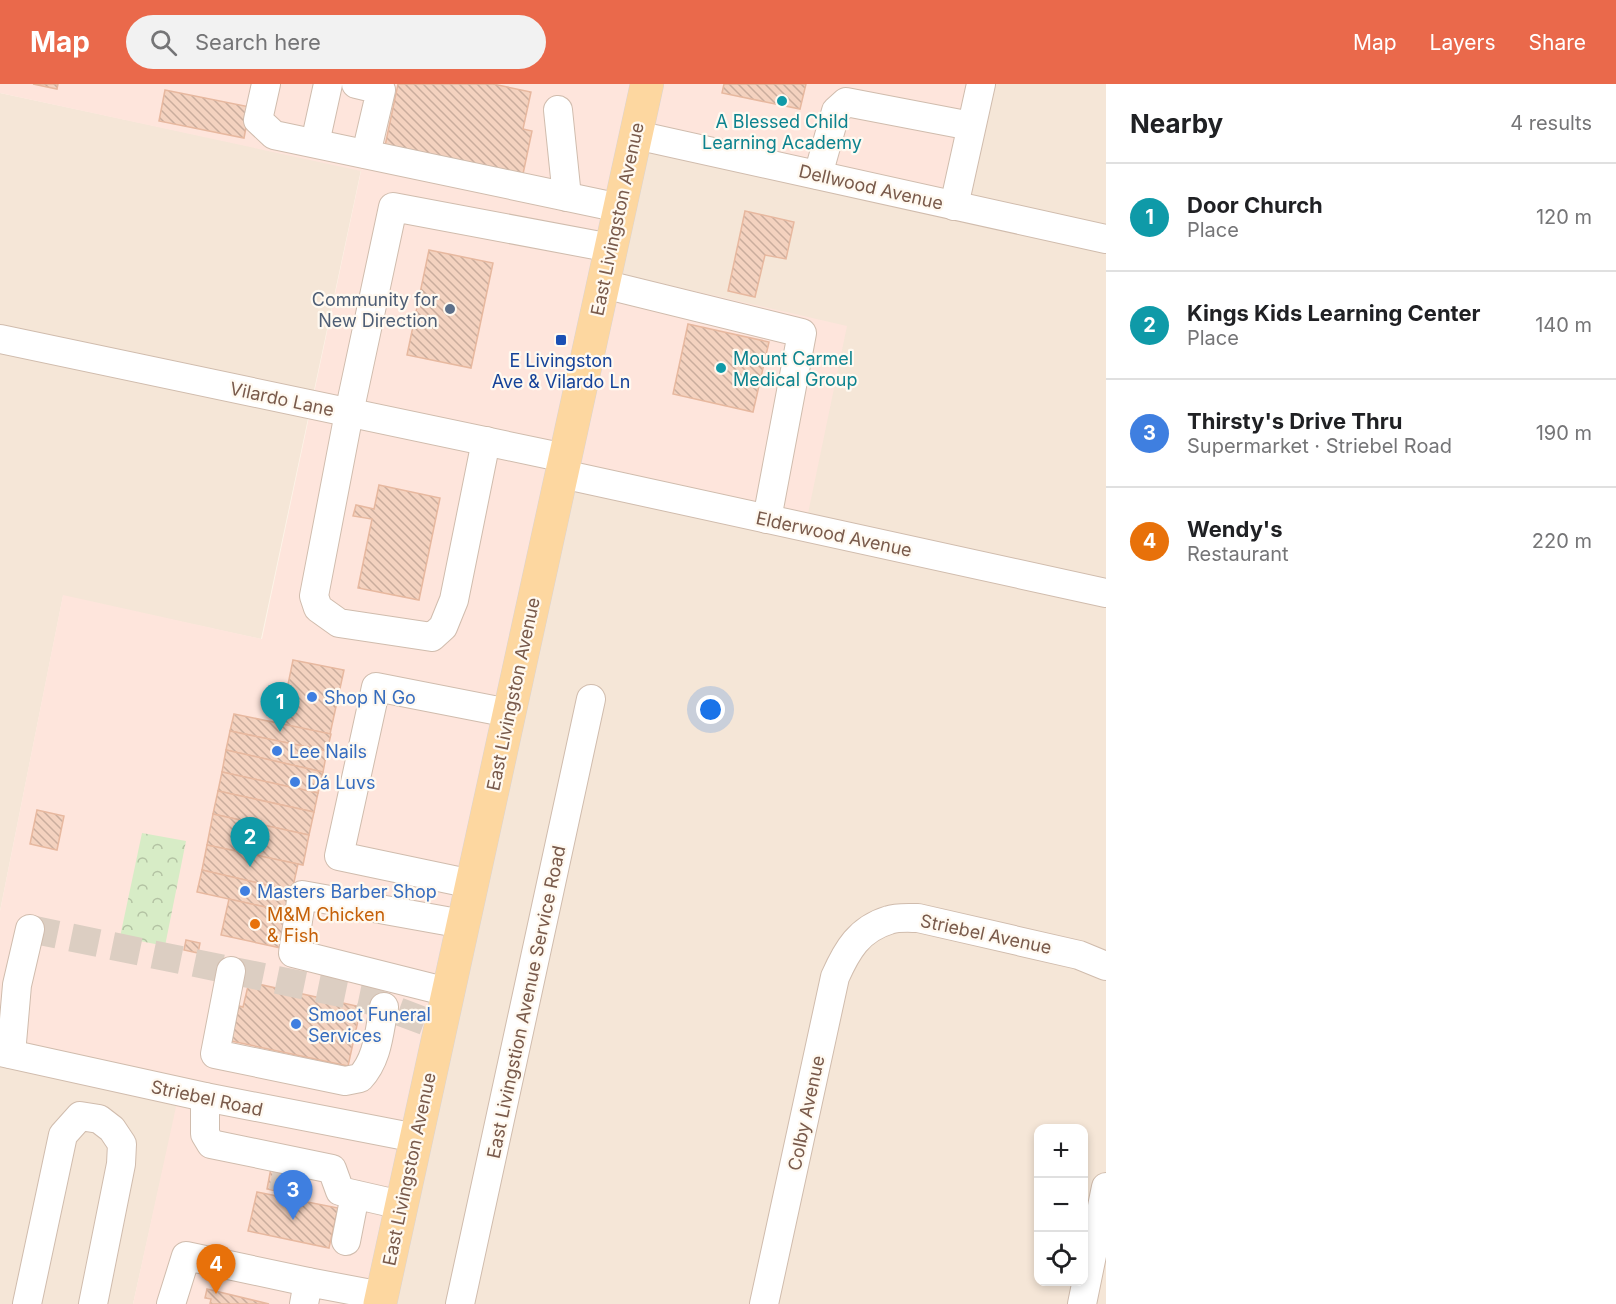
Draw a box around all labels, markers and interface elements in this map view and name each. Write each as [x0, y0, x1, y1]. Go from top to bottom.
search box [126, 15, 546, 69]
text: Map [30, 25, 90, 59]
icon: search [147, 26, 180, 59]
text: Search here [195, 29, 321, 55]
text: Map [1353, 30, 1397, 55]
text: Layers [1430, 30, 1496, 55]
text: Share [1529, 30, 1586, 55]
marker: A Blessed Child Learning Academy [775, 94, 789, 108]
text: Nearby [1130, 108, 1223, 139]
place label: A Blessed Child Learning Academy [702, 111, 862, 153]
text: 4 results [1510, 111, 1592, 135]
street label: East Livingston Avenue [586, 120, 648, 318]
street label: Dellwood Avenue [797, 160, 945, 214]
text: Door Church [1187, 192, 1323, 218]
text: 1 [1145, 205, 1154, 229]
text: 120 m [1536, 205, 1592, 229]
text: Place [1187, 218, 1239, 242]
place label: Community for New Direction [312, 289, 438, 331]
text: Kings Kids Learning Center [1187, 300, 1481, 326]
marker: Community for New Direction [443, 302, 457, 316]
text: 2 [1143, 313, 1156, 337]
text: 140 m [1535, 313, 1592, 337]
text: Place [1187, 326, 1239, 350]
marker: E Livingston Ave & Vilardo Ln [554, 333, 568, 347]
place label: Mount Carmel Medical Group [733, 348, 858, 390]
place label: E Livingston Ave & Vilardo Ln [492, 350, 630, 392]
marker: Mount Carmel Medical Group [714, 361, 728, 375]
street label: Vilardo Lane [228, 378, 336, 420]
text: Thirsty's Drive Thru [1187, 408, 1402, 434]
text: 3 [1143, 421, 1156, 445]
text: 190 m [1536, 421, 1592, 445]
text: Supermarket · Striebel Road [1187, 434, 1452, 458]
street label: Elderwood Avenue [754, 507, 914, 561]
text: Wendy's [1187, 516, 1282, 542]
text: 4 [1143, 529, 1156, 553]
text: 220 m [1532, 529, 1592, 553]
text: Restaurant [1187, 542, 1289, 566]
street label: East Livingston Avenue [482, 595, 544, 793]
pin: 1 [260, 682, 300, 732]
place label: Shop N Go [324, 687, 416, 708]
marker: Shop N Go [305, 690, 319, 704]
your location [696, 695, 725, 724]
place label: Lee Nails [289, 741, 367, 762]
marker: Lee Nails [270, 744, 284, 758]
place label: Dá Luvs [307, 772, 376, 793]
marker: Dá Luvs [288, 775, 302, 789]
pin: 2 [230, 818, 270, 867]
street label: East Livingstion Avenue Service Road [483, 844, 569, 1160]
place label: Masters Barber Shop [257, 881, 437, 902]
marker: Masters Barber Shop [238, 884, 252, 898]
place label: M&M Chicken & Fish [267, 904, 385, 946]
street label: Striebel Avenue [919, 910, 1053, 958]
marker: M&M Chicken & Fish [248, 917, 262, 931]
place label: Smoot Funeral Services [308, 1004, 431, 1046]
marker: Smoot Funeral Services [289, 1017, 303, 1031]
street label: Colby Avenue [784, 1053, 828, 1173]
street label: East Livingston Avenue [378, 1070, 440, 1268]
street label: Striebel Road [149, 1076, 265, 1120]
map controls [1034, 1124, 1088, 1286]
button: + [1034, 1124, 1088, 1178]
pin: 3 [274, 1170, 312, 1220]
button: − [1034, 1178, 1088, 1232]
button: locate [1034, 1232, 1088, 1286]
pin: 4 [196, 1244, 236, 1294]

